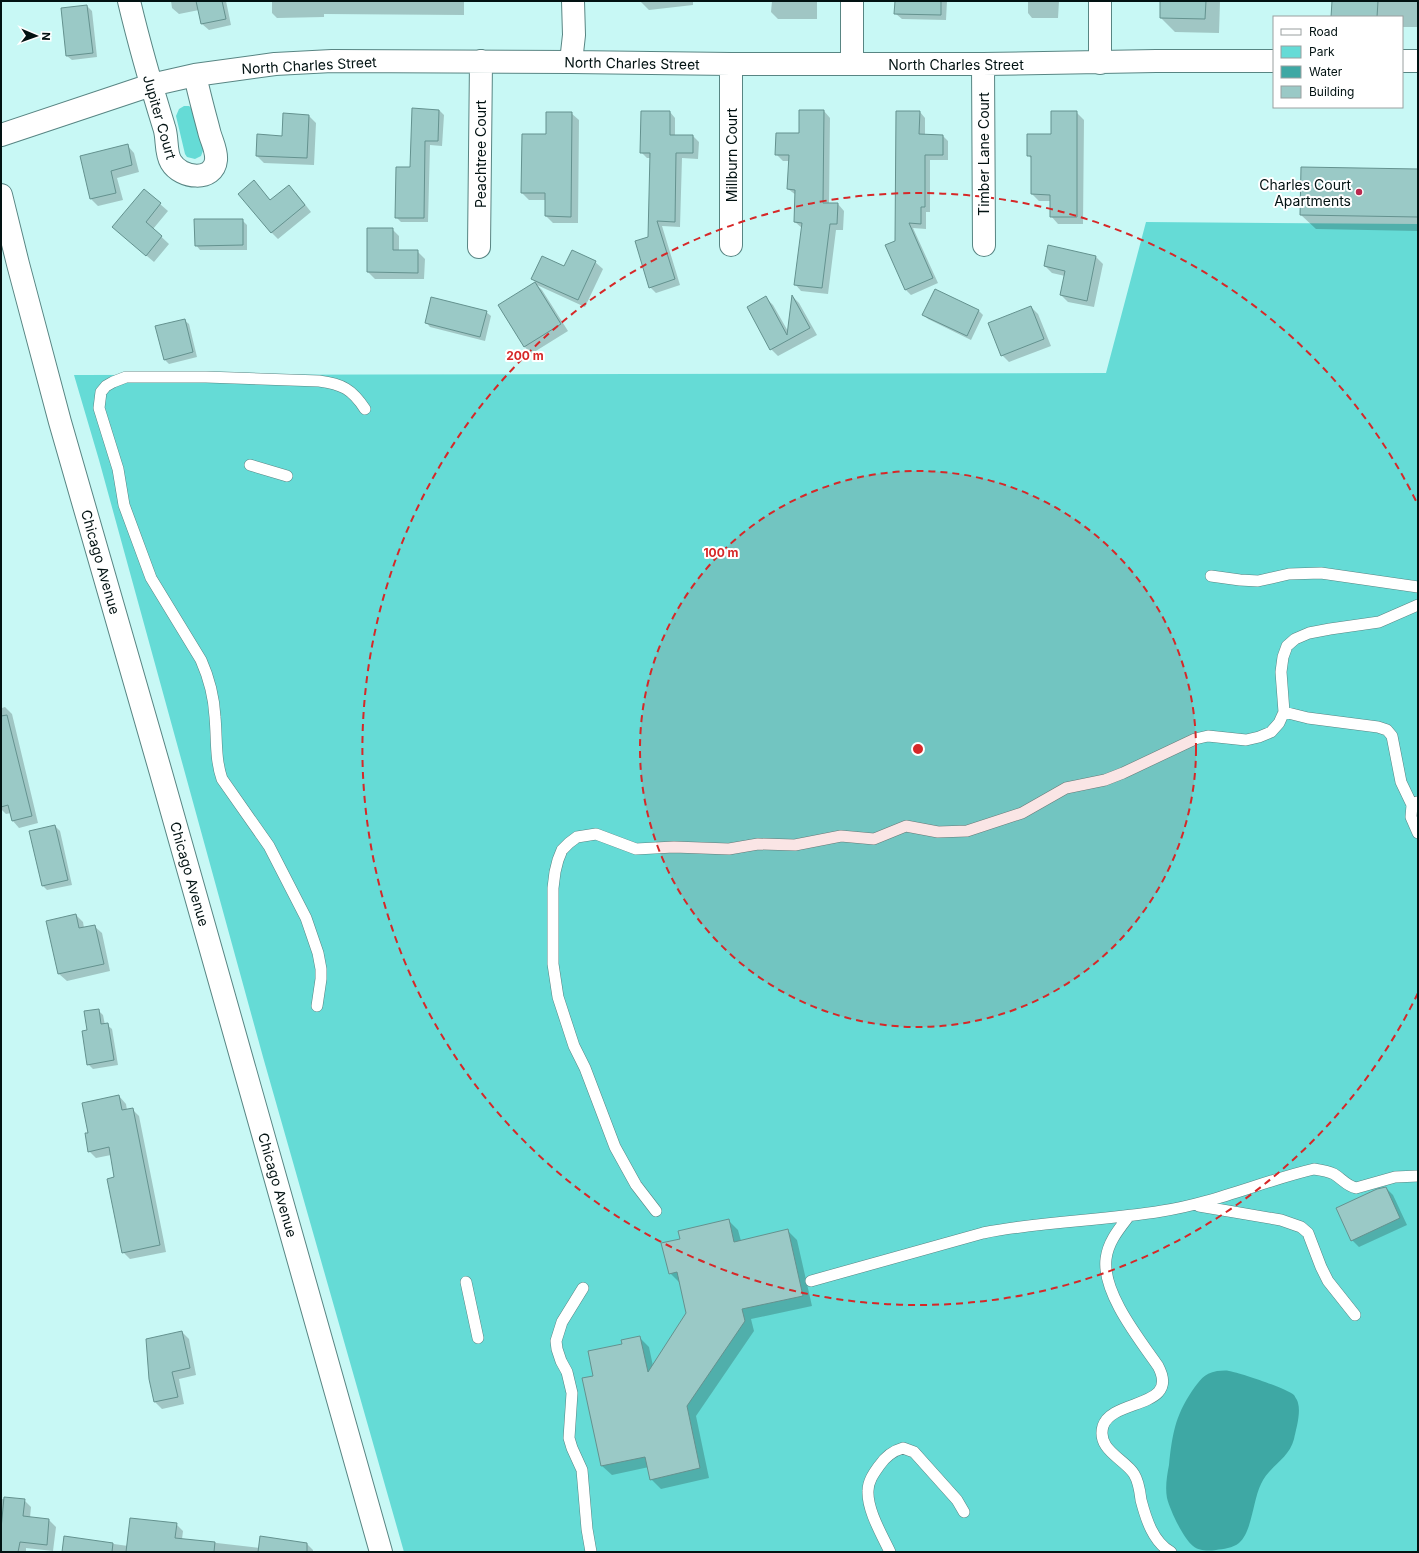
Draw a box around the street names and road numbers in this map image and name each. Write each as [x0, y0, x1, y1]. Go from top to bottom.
street label: North Charles Street [241, 53, 378, 77]
street label: North Charles Street [564, 53, 700, 73]
street label: North Charles Street [888, 56, 1024, 73]
street label: Jupiter Court [140, 73, 180, 162]
street label: Timber Lane Court [975, 92, 992, 216]
street label: Peachtree Court [472, 100, 489, 208]
street label: Millburn Court [723, 107, 740, 202]
street label: Chicago Avenue [78, 508, 124, 616]
street label: Chicago Avenue [167, 820, 213, 928]
street label: Chicago Avenue [255, 1131, 301, 1239]

